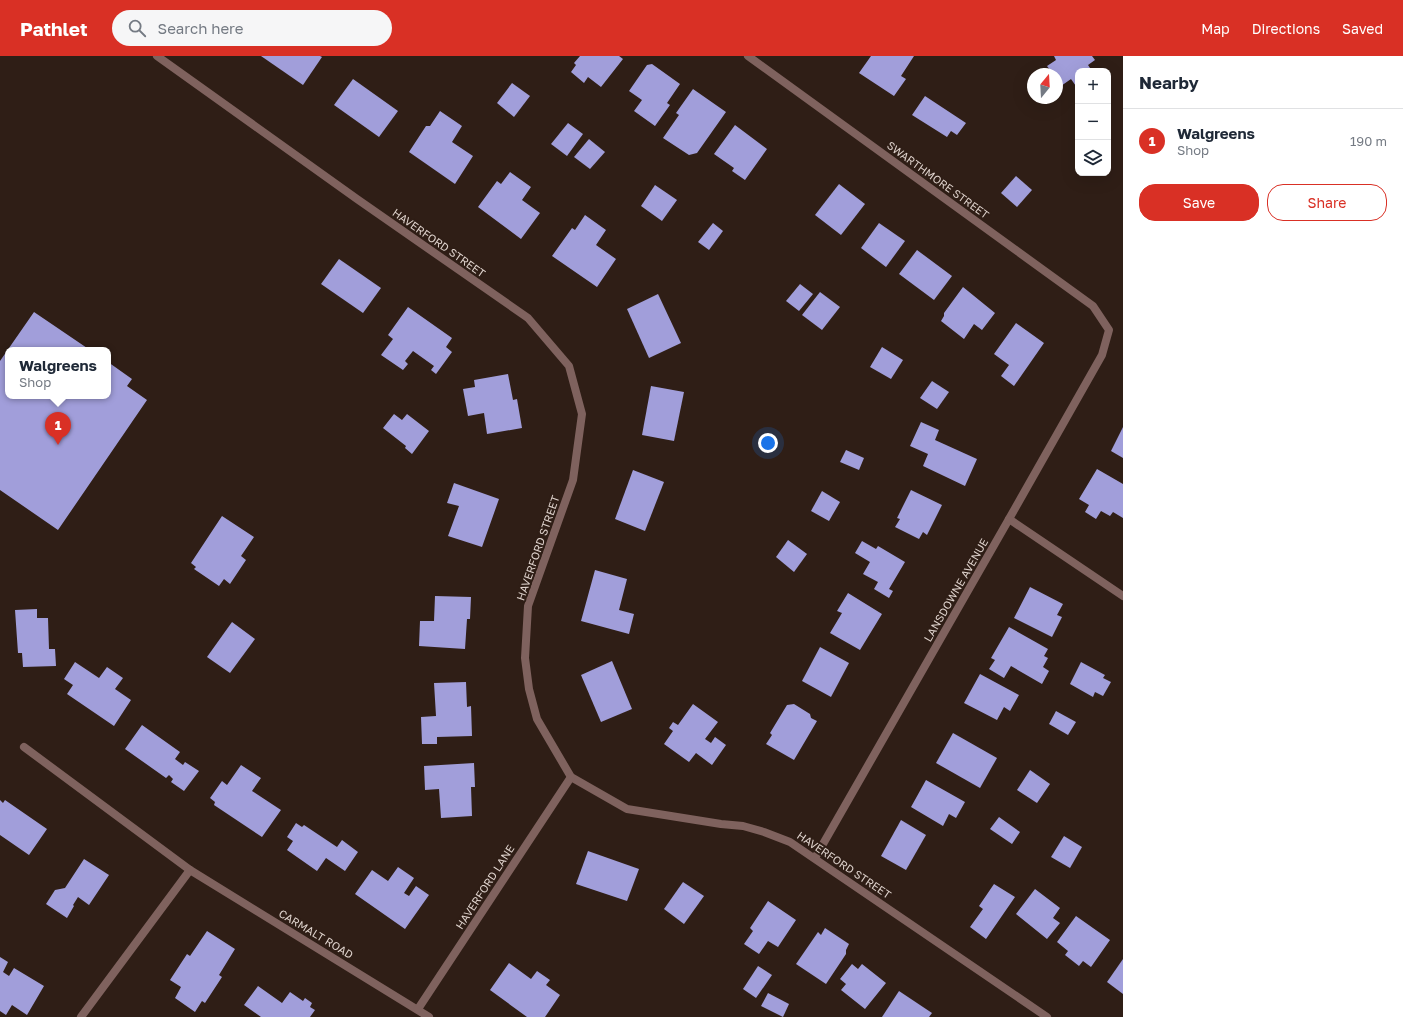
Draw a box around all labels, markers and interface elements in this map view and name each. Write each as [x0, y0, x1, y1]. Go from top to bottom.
search box [112, 10, 392, 46]
text: Pathlet [20, 17, 88, 40]
icon: search [126, 17, 148, 39]
text: Search here [158, 19, 244, 37]
text: Map [1201, 20, 1230, 37]
text: Directions [1252, 20, 1320, 37]
text: Saved [1342, 20, 1383, 37]
north arrow [1027, 68, 1063, 104]
map controls [1075, 68, 1111, 176]
button: + [1075, 68, 1111, 104]
text: Nearby [1139, 72, 1199, 93]
button: − [1075, 104, 1111, 140]
text: Walgreens [1177, 124, 1255, 142]
text: 1 [1149, 133, 1155, 149]
text: 190 m [1350, 133, 1387, 149]
street label: SWARTHMORE STREET [885, 138, 992, 221]
button: layers [1075, 140, 1111, 176]
text: Shop [1177, 142, 1209, 158]
button: Save [1139, 184, 1259, 221]
button: Share [1267, 184, 1387, 221]
street label: HAVERFORD STREET [390, 206, 488, 280]
popup [5, 347, 111, 399]
text: Walgreens [19, 356, 97, 374]
text: Shop [19, 374, 51, 390]
pin: 1 [45, 412, 71, 445]
your location [758, 433, 778, 453]
street label: HAVERFORD STREET [513, 493, 562, 602]
street label: LANSDOWNE AVENUE [921, 536, 991, 644]
street label: HAVERFORD STREET [795, 828, 894, 901]
street label: HAVERFORD LANE [452, 842, 517, 931]
street label: CARMALT ROAD [277, 906, 356, 961]

